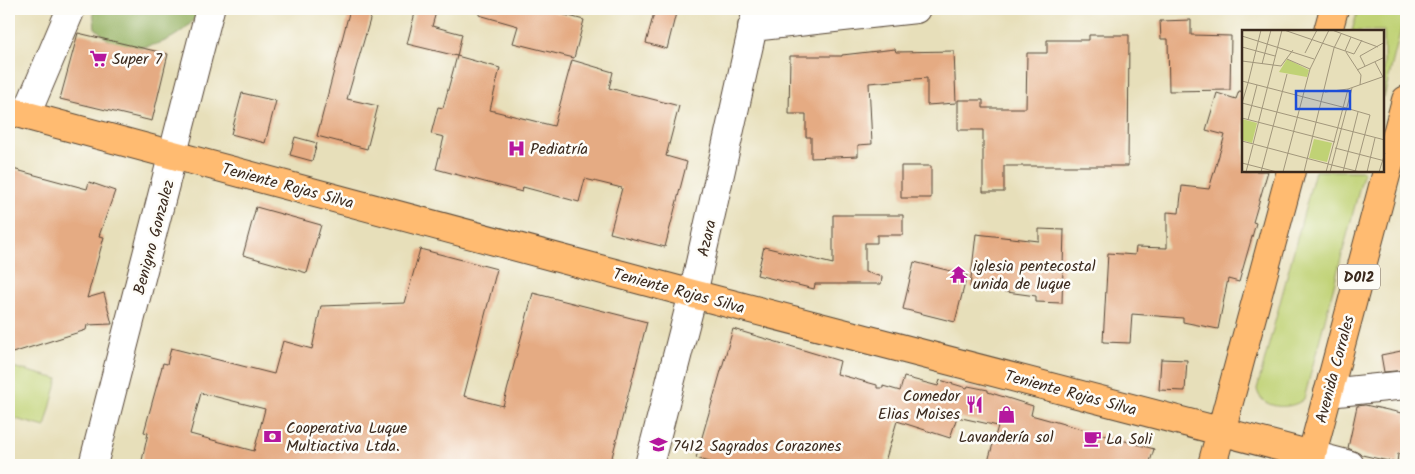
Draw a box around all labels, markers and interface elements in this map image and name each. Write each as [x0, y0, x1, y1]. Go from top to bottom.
inset map [1242, 30, 1385, 172]
place label: Super 7 [112, 47, 163, 72]
supermarket icon: Super 7 [88, 48, 108, 68]
place label: Pediatría [530, 137, 588, 162]
hospital icon: Pediatría [506, 138, 526, 158]
street label: Teniente Rojas Silva [219, 157, 356, 216]
street label: Benigno Gonzalez [127, 177, 182, 298]
street label: Azara [691, 217, 724, 259]
place label: iglesia pentecostal unida de luque [973, 254, 1096, 297]
street label: Teniente Rojas Silva [610, 262, 747, 321]
temple icon: iglesia pentecostal unida de luque [949, 264, 969, 284]
road number: D012 [1338, 264, 1380, 290]
street label: Avenida Corrales [1309, 312, 1362, 426]
street label: Teniente Rojas Silva [1002, 364, 1139, 423]
place label: Comedor Elias Moises [878, 384, 962, 427]
restaurant icon: Comedor Elias Moises [964, 394, 984, 414]
shop icon: Lavandería sol [996, 405, 1016, 425]
place label: Cooperativa Luque Multiactiva Ltda. [286, 416, 407, 459]
place label: Lavandería sol [958, 425, 1054, 450]
bank icon: Cooperativa Luque Multiactiva Ltda. [262, 426, 282, 446]
place label: La Soli [1106, 427, 1153, 452]
cafe icon: La Soli [1082, 428, 1102, 448]
place label: 7412 Sagrados Corazones [673, 434, 841, 459]
school or university icon: 7412 Sagrados Corazones [649, 435, 669, 455]

